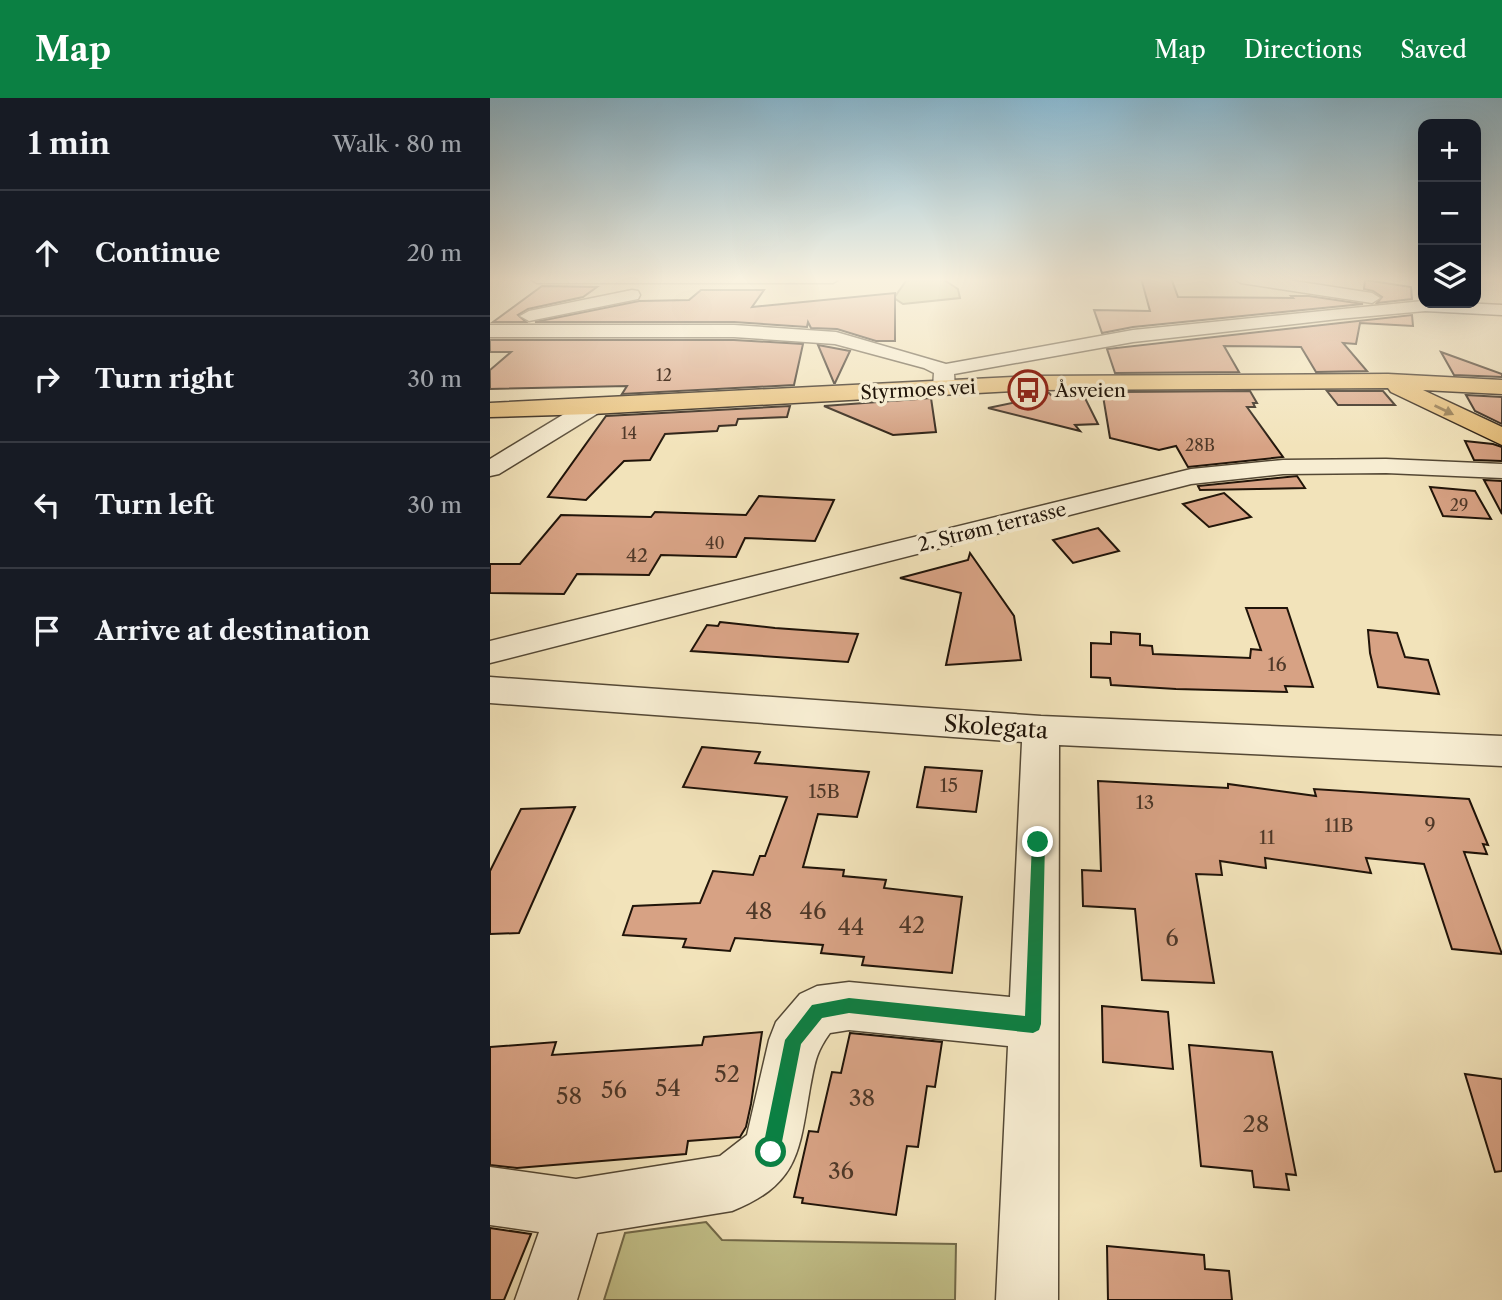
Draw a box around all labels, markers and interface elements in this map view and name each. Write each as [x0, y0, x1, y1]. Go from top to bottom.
text: Map [35, 29, 111, 70]
text: Map [1154, 35, 1206, 64]
text: Directions [1244, 35, 1362, 64]
text: Saved [1400, 35, 1467, 64]
map controls [1418, 119, 1481, 308]
button: + [1418, 119, 1481, 182]
text: 1 min [28, 125, 110, 162]
text: Walk · 80 m [333, 130, 462, 158]
button: − [1418, 182, 1481, 245]
icon: ahead [28, 234, 66, 272]
text: Continue [95, 237, 220, 269]
text: 20 m [407, 239, 462, 267]
button: layers [1418, 245, 1481, 308]
icon: right [28, 360, 66, 398]
text: Turn right [95, 363, 234, 395]
text: 30 m [407, 365, 462, 393]
house number: 12 [656, 365, 672, 385]
bus stop icon: Åsveien [1007, 369, 1049, 411]
street label: Styrmoes vei [860, 375, 977, 405]
place label: Åsveien [1054, 379, 1126, 402]
one-way arrow [1434, 405, 1454, 416]
house number: 14 [621, 423, 637, 443]
house number: 28B [1185, 435, 1215, 455]
icon: left [28, 486, 66, 524]
text: Turn left [95, 489, 214, 521]
text: 30 m [407, 491, 462, 519]
house number: 29 [1450, 495, 1468, 515]
street label: 2. Strøm terrasse [915, 497, 1069, 557]
house number: 40 [705, 533, 725, 553]
house number: 42 [626, 544, 648, 567]
icon: arrive [28, 612, 66, 650]
text: Arrive at destination [95, 615, 370, 647]
house number: 16 [1267, 653, 1287, 676]
street label: Skolegata [943, 709, 1050, 745]
house number: 15 [940, 774, 958, 797]
house number: 15B [808, 780, 840, 803]
house number: 13 [1136, 791, 1154, 814]
house number: 9 [1424, 813, 1436, 836]
house number: 11B [1324, 814, 1354, 837]
route end [1022, 826, 1053, 857]
house number: 11 [1259, 826, 1275, 849]
house number: 48 [746, 897, 772, 925]
house number: 46 [800, 897, 826, 925]
house number: 42 [899, 911, 925, 939]
house number: 44 [838, 913, 864, 941]
house number: 6 [1165, 924, 1179, 952]
house number: 52 [714, 1060, 740, 1088]
house number: 54 [655, 1074, 681, 1102]
house number: 56 [601, 1076, 627, 1104]
house number: 58 [556, 1082, 582, 1110]
house number: 38 [849, 1084, 875, 1112]
house number: 28 [1243, 1110, 1269, 1138]
route start [755, 1136, 786, 1167]
house number: 36 [828, 1157, 854, 1185]

